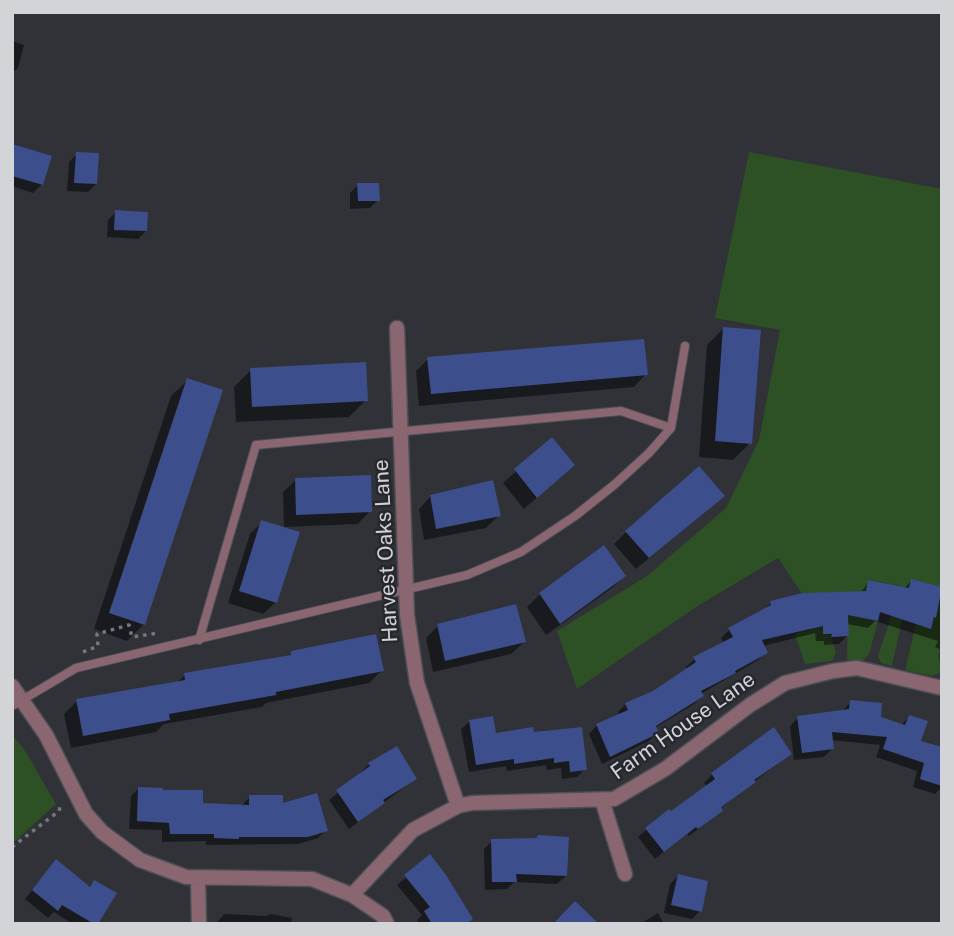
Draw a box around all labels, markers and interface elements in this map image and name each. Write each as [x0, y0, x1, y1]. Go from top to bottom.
street label: Harvest Oaks Lane [369, 459, 403, 643]
street label: Farm House Lane [606, 667, 760, 785]

